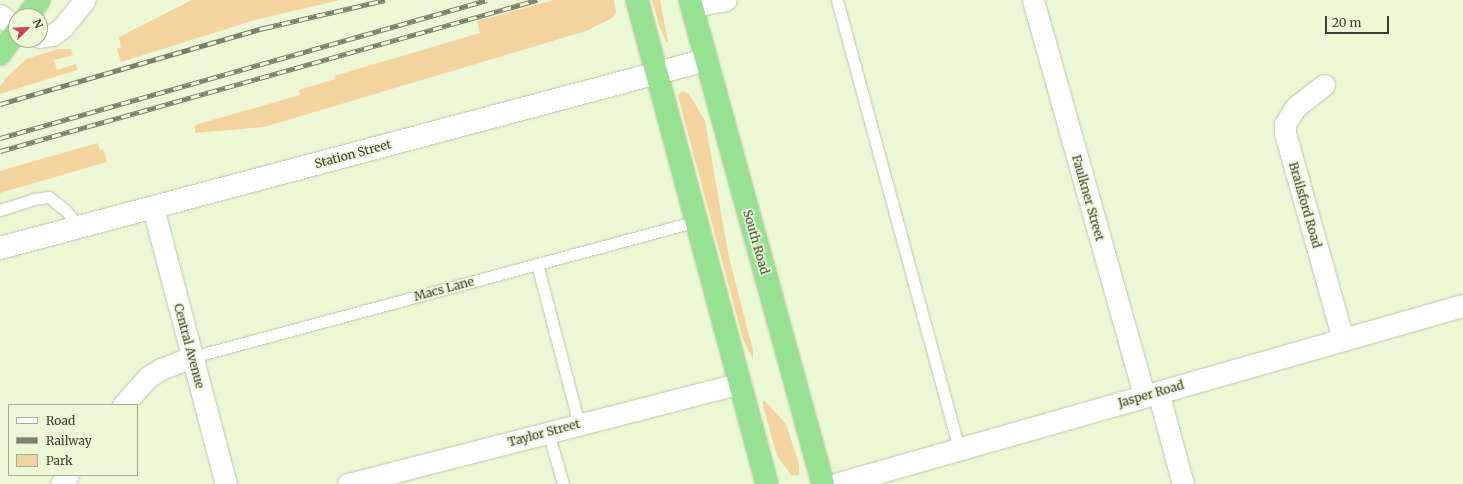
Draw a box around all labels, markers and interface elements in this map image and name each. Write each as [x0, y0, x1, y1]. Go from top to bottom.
north arrow [8, 8, 48, 48]
scale bar [1327, 8, 1391, 34]
text: 20 m [1332, 15, 1361, 30]
text: N [30, 17, 46, 30]
street label: Station Street [313, 137, 393, 171]
street label: Faulkner Street [1069, 153, 1107, 243]
street label: Brailsford Road [1286, 160, 1324, 250]
street label: South Road [740, 208, 772, 276]
street label: Macs Lane [412, 274, 476, 304]
street label: Central Avenue [171, 302, 207, 390]
street label: Jasper Road [1116, 378, 1186, 410]
legend [8, 404, 138, 476]
text: Road [46, 413, 75, 428]
street label: Taylor Street [506, 416, 582, 450]
text: Railway [46, 433, 92, 448]
text: Park [46, 453, 73, 468]

